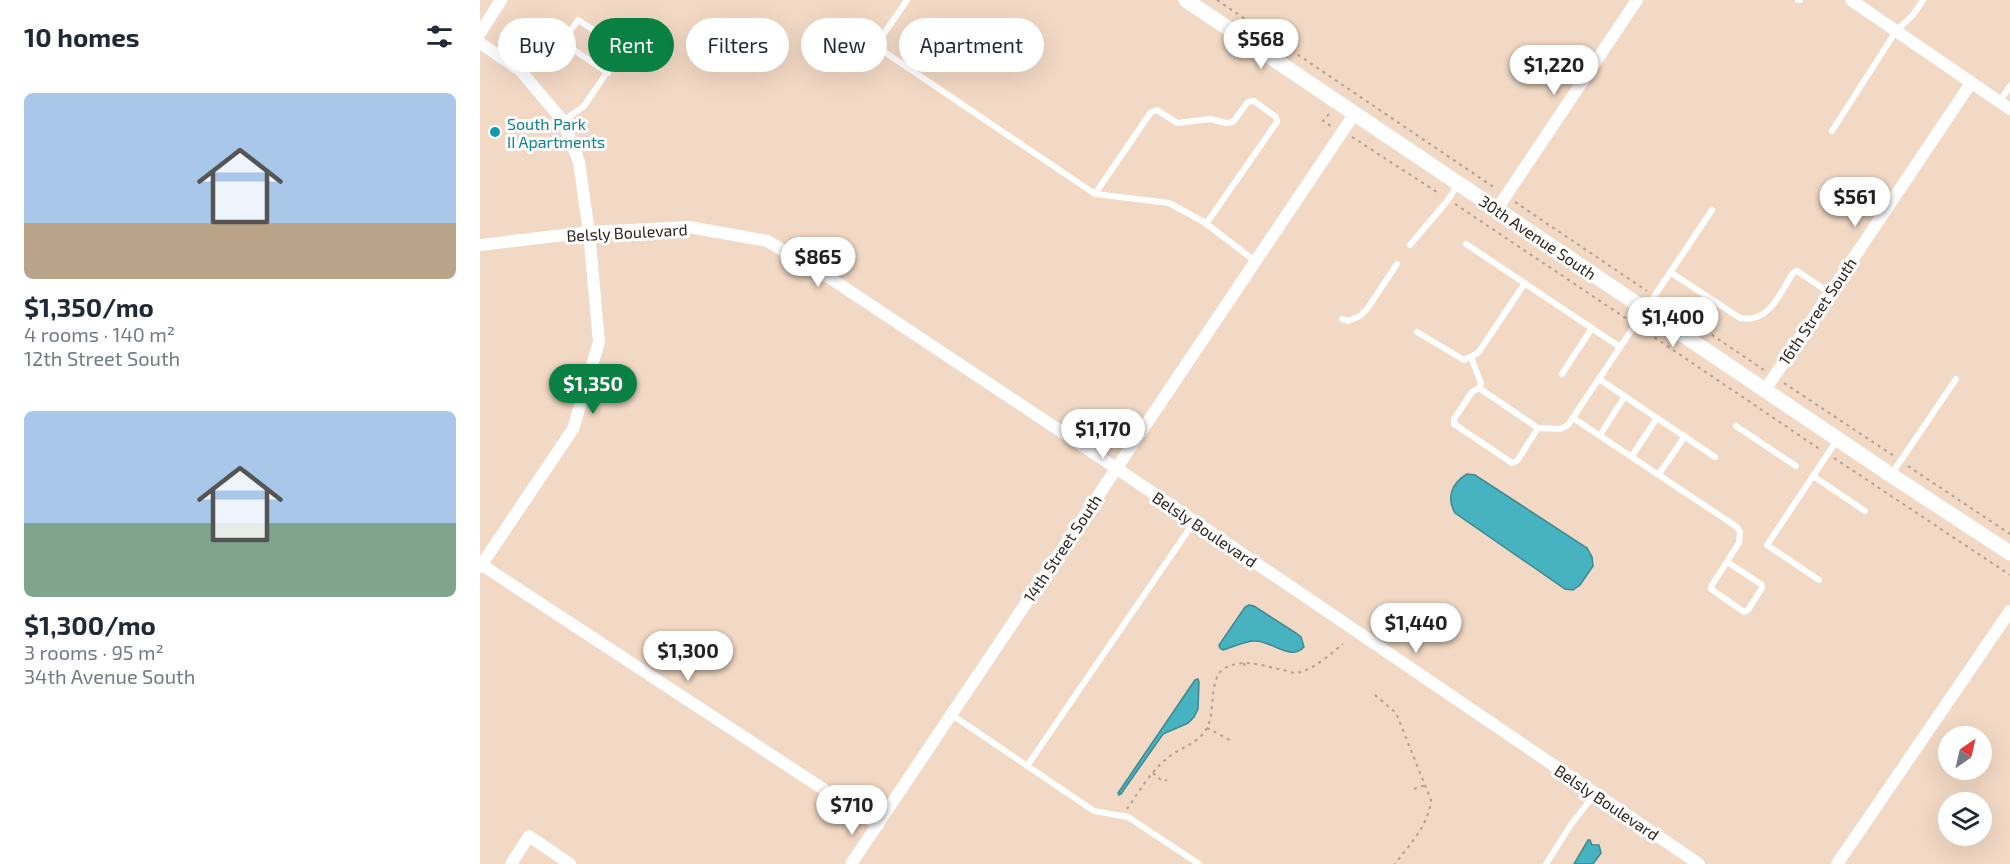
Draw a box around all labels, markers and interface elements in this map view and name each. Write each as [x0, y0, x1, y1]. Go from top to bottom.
chip: Buy [498, 18, 576, 72]
chip: Rent [588, 18, 674, 72]
chip: Filters [686, 18, 789, 72]
chip: New [801, 18, 887, 72]
chip: Apartment [899, 18, 1044, 72]
pin: $568 [1225, 19, 1297, 70]
icon: filters [423, 20, 456, 53]
text: 10 homes [24, 21, 140, 52]
text: $568 [1238, 26, 1284, 50]
pin: $1,220 [1505, 45, 1603, 96]
text: $1,220 [1524, 52, 1584, 76]
place label: South Park II Apartments [507, 114, 605, 151]
marker: South Park II Apartments [488, 125, 502, 139]
icon: home [186, 132, 294, 240]
pin: $561 [1819, 177, 1891, 228]
text: $561 [1833, 184, 1877, 208]
street label: 30th Avenue South [1476, 191, 1600, 283]
street label: Belsly Boulevard [566, 219, 688, 245]
pin: $865 [782, 237, 854, 288]
text: $865 [795, 244, 841, 268]
street label: 16th Street South [1774, 254, 1860, 368]
text: $1,350/mo [24, 291, 154, 322]
pin: $1,400 [1624, 297, 1722, 348]
text: $1,400 [1642, 304, 1704, 328]
text: 4 rooms · 140 m² [24, 322, 175, 346]
text: 12th Street South [24, 346, 180, 370]
pin: $1,350 [544, 364, 642, 415]
text: $1,350 [563, 371, 623, 395]
pin: $1,170 [1054, 409, 1152, 460]
text: $1,170 [1075, 416, 1131, 440]
icon: home [186, 450, 294, 558]
street label: Belsly Boulevard [1149, 487, 1261, 571]
street label: 14th Street South [1019, 491, 1105, 605]
pin: $1,440 [1367, 603, 1465, 654]
text: $1,300/mo [24, 609, 156, 640]
text: $1,440 [1384, 610, 1448, 634]
pin: $1,300 [639, 631, 737, 682]
text: $1,300 [657, 638, 719, 662]
text: 3 rooms · 95 m² [24, 640, 164, 664]
text: 34th Avenue South [24, 664, 195, 688]
north arrow [1938, 726, 1992, 780]
map controls [1938, 726, 1992, 846]
street label: Belsly Boulevard [1551, 760, 1663, 844]
pin: $710 [816, 785, 888, 836]
text: $710 [830, 792, 874, 816]
button: layers [1938, 792, 1992, 846]

